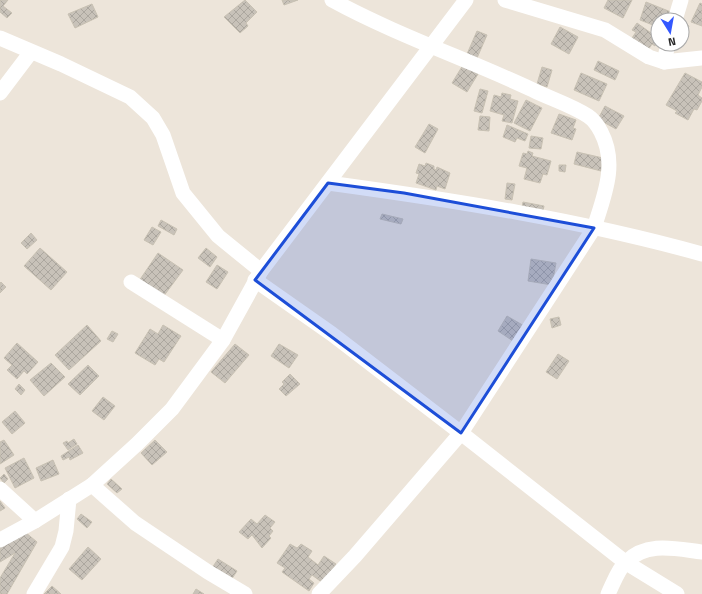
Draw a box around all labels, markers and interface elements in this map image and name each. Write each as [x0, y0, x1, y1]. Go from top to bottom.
north arrow [650, 12, 690, 52]
text: N [667, 33, 677, 50]

